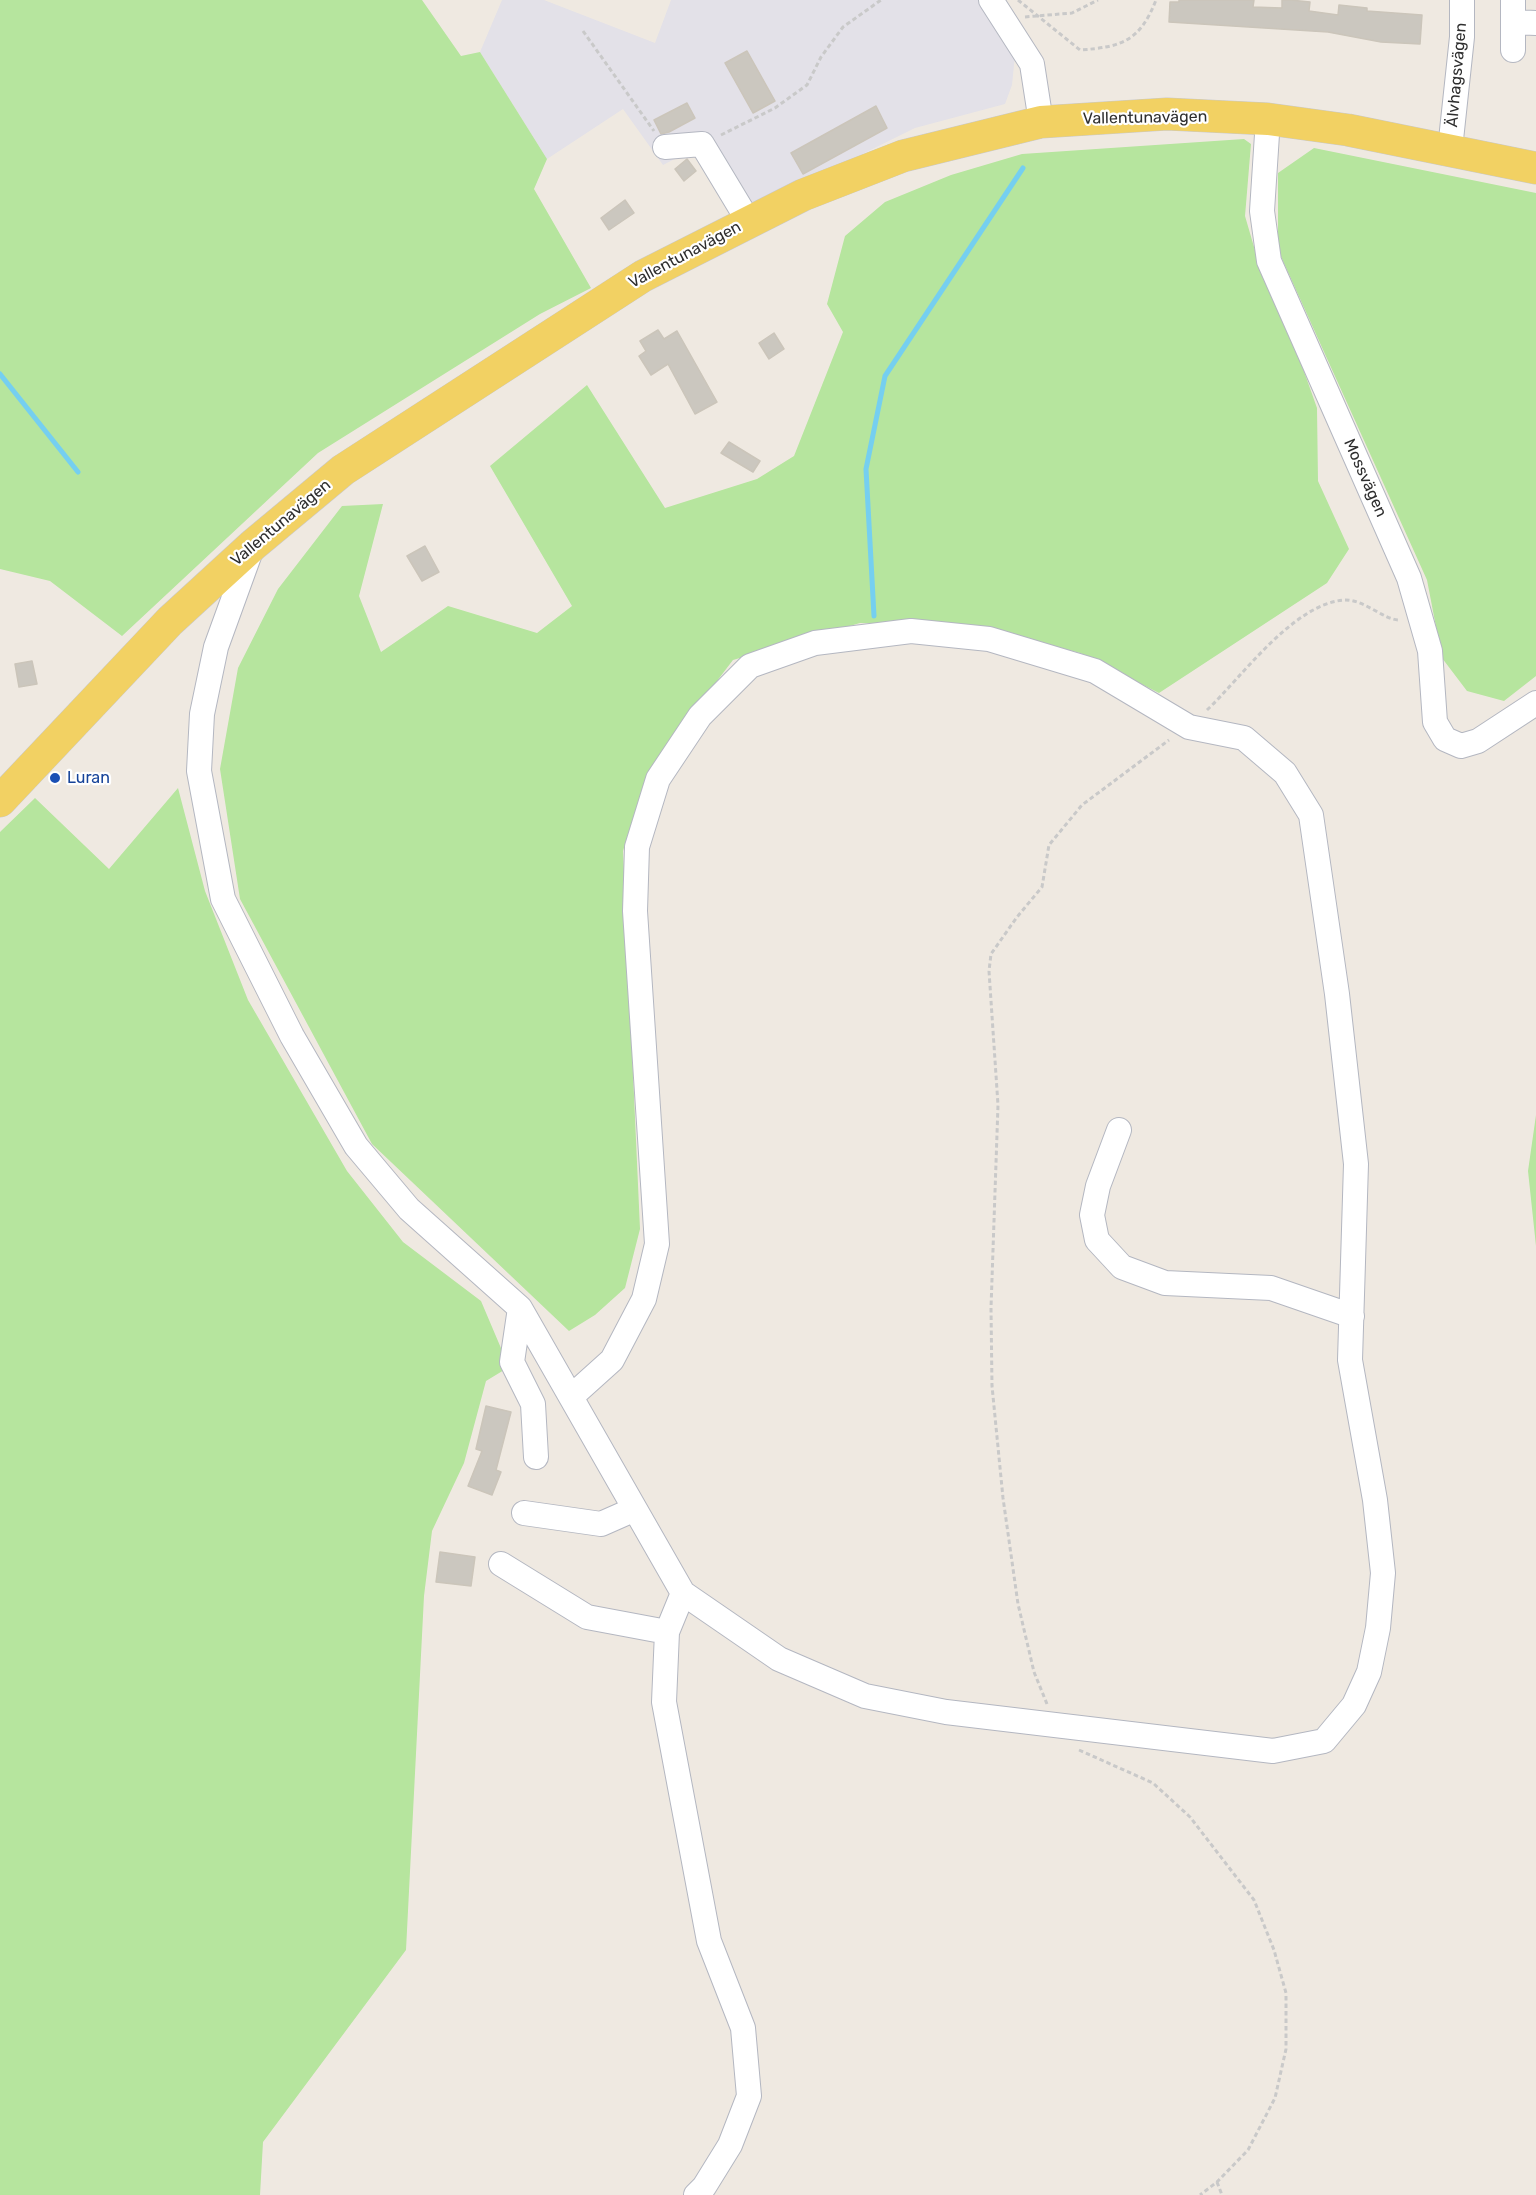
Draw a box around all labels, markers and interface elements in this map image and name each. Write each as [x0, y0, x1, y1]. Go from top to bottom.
street label: Älvhagsvägen [1443, 22, 1471, 128]
street label: Vallentunavägen [1083, 107, 1207, 129]
street label: Vallentunavägen [626, 217, 744, 293]
street label: Mossvägen [1339, 436, 1391, 520]
street label: Vallentunavägen [227, 476, 335, 570]
place label: Luran [67, 768, 110, 788]
marker: Luran [48, 771, 62, 785]

